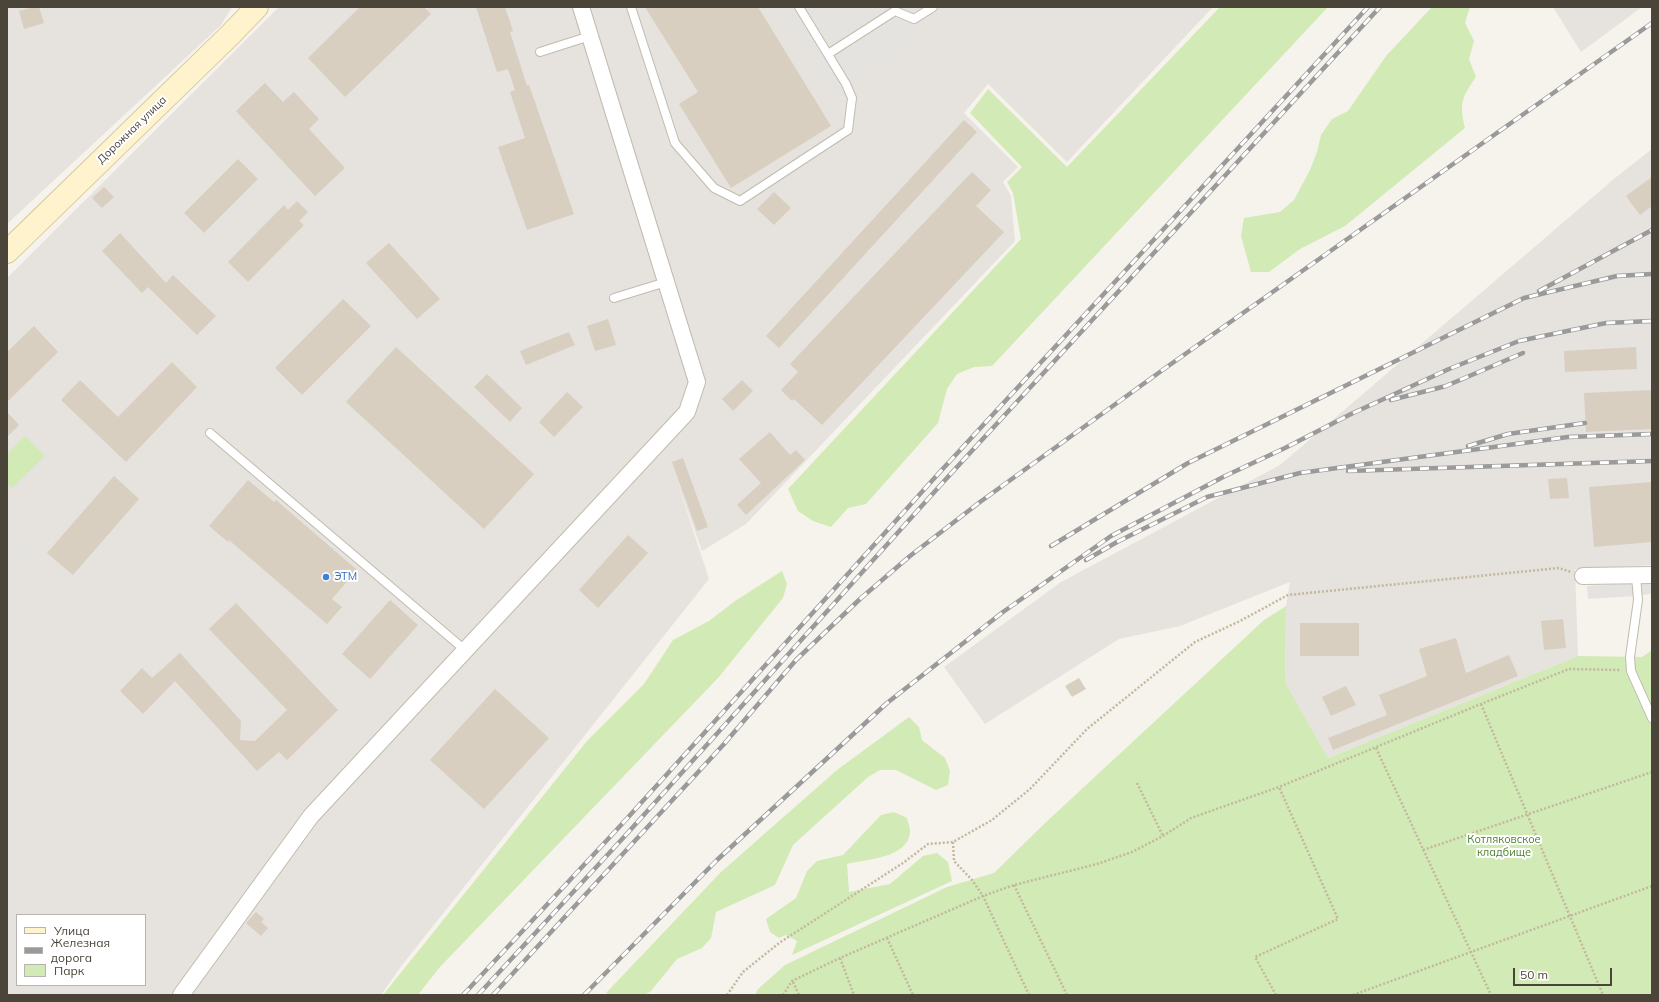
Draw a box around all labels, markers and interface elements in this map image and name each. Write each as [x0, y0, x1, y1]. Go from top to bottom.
street label: Дорожная улица [95, 93, 169, 167]
place label: ЭТМ [334, 570, 357, 584]
marker: ЭТМ [321, 572, 331, 582]
park label: Котляковское кладбище [1467, 833, 1541, 859]
legend [16, 914, 146, 986]
text: Улица [54, 923, 90, 938]
text: Железная дорога [51, 935, 110, 965]
scale bar [1515, 960, 1614, 986]
text: Парк [54, 963, 84, 978]
text: 50 m [1520, 967, 1548, 982]

